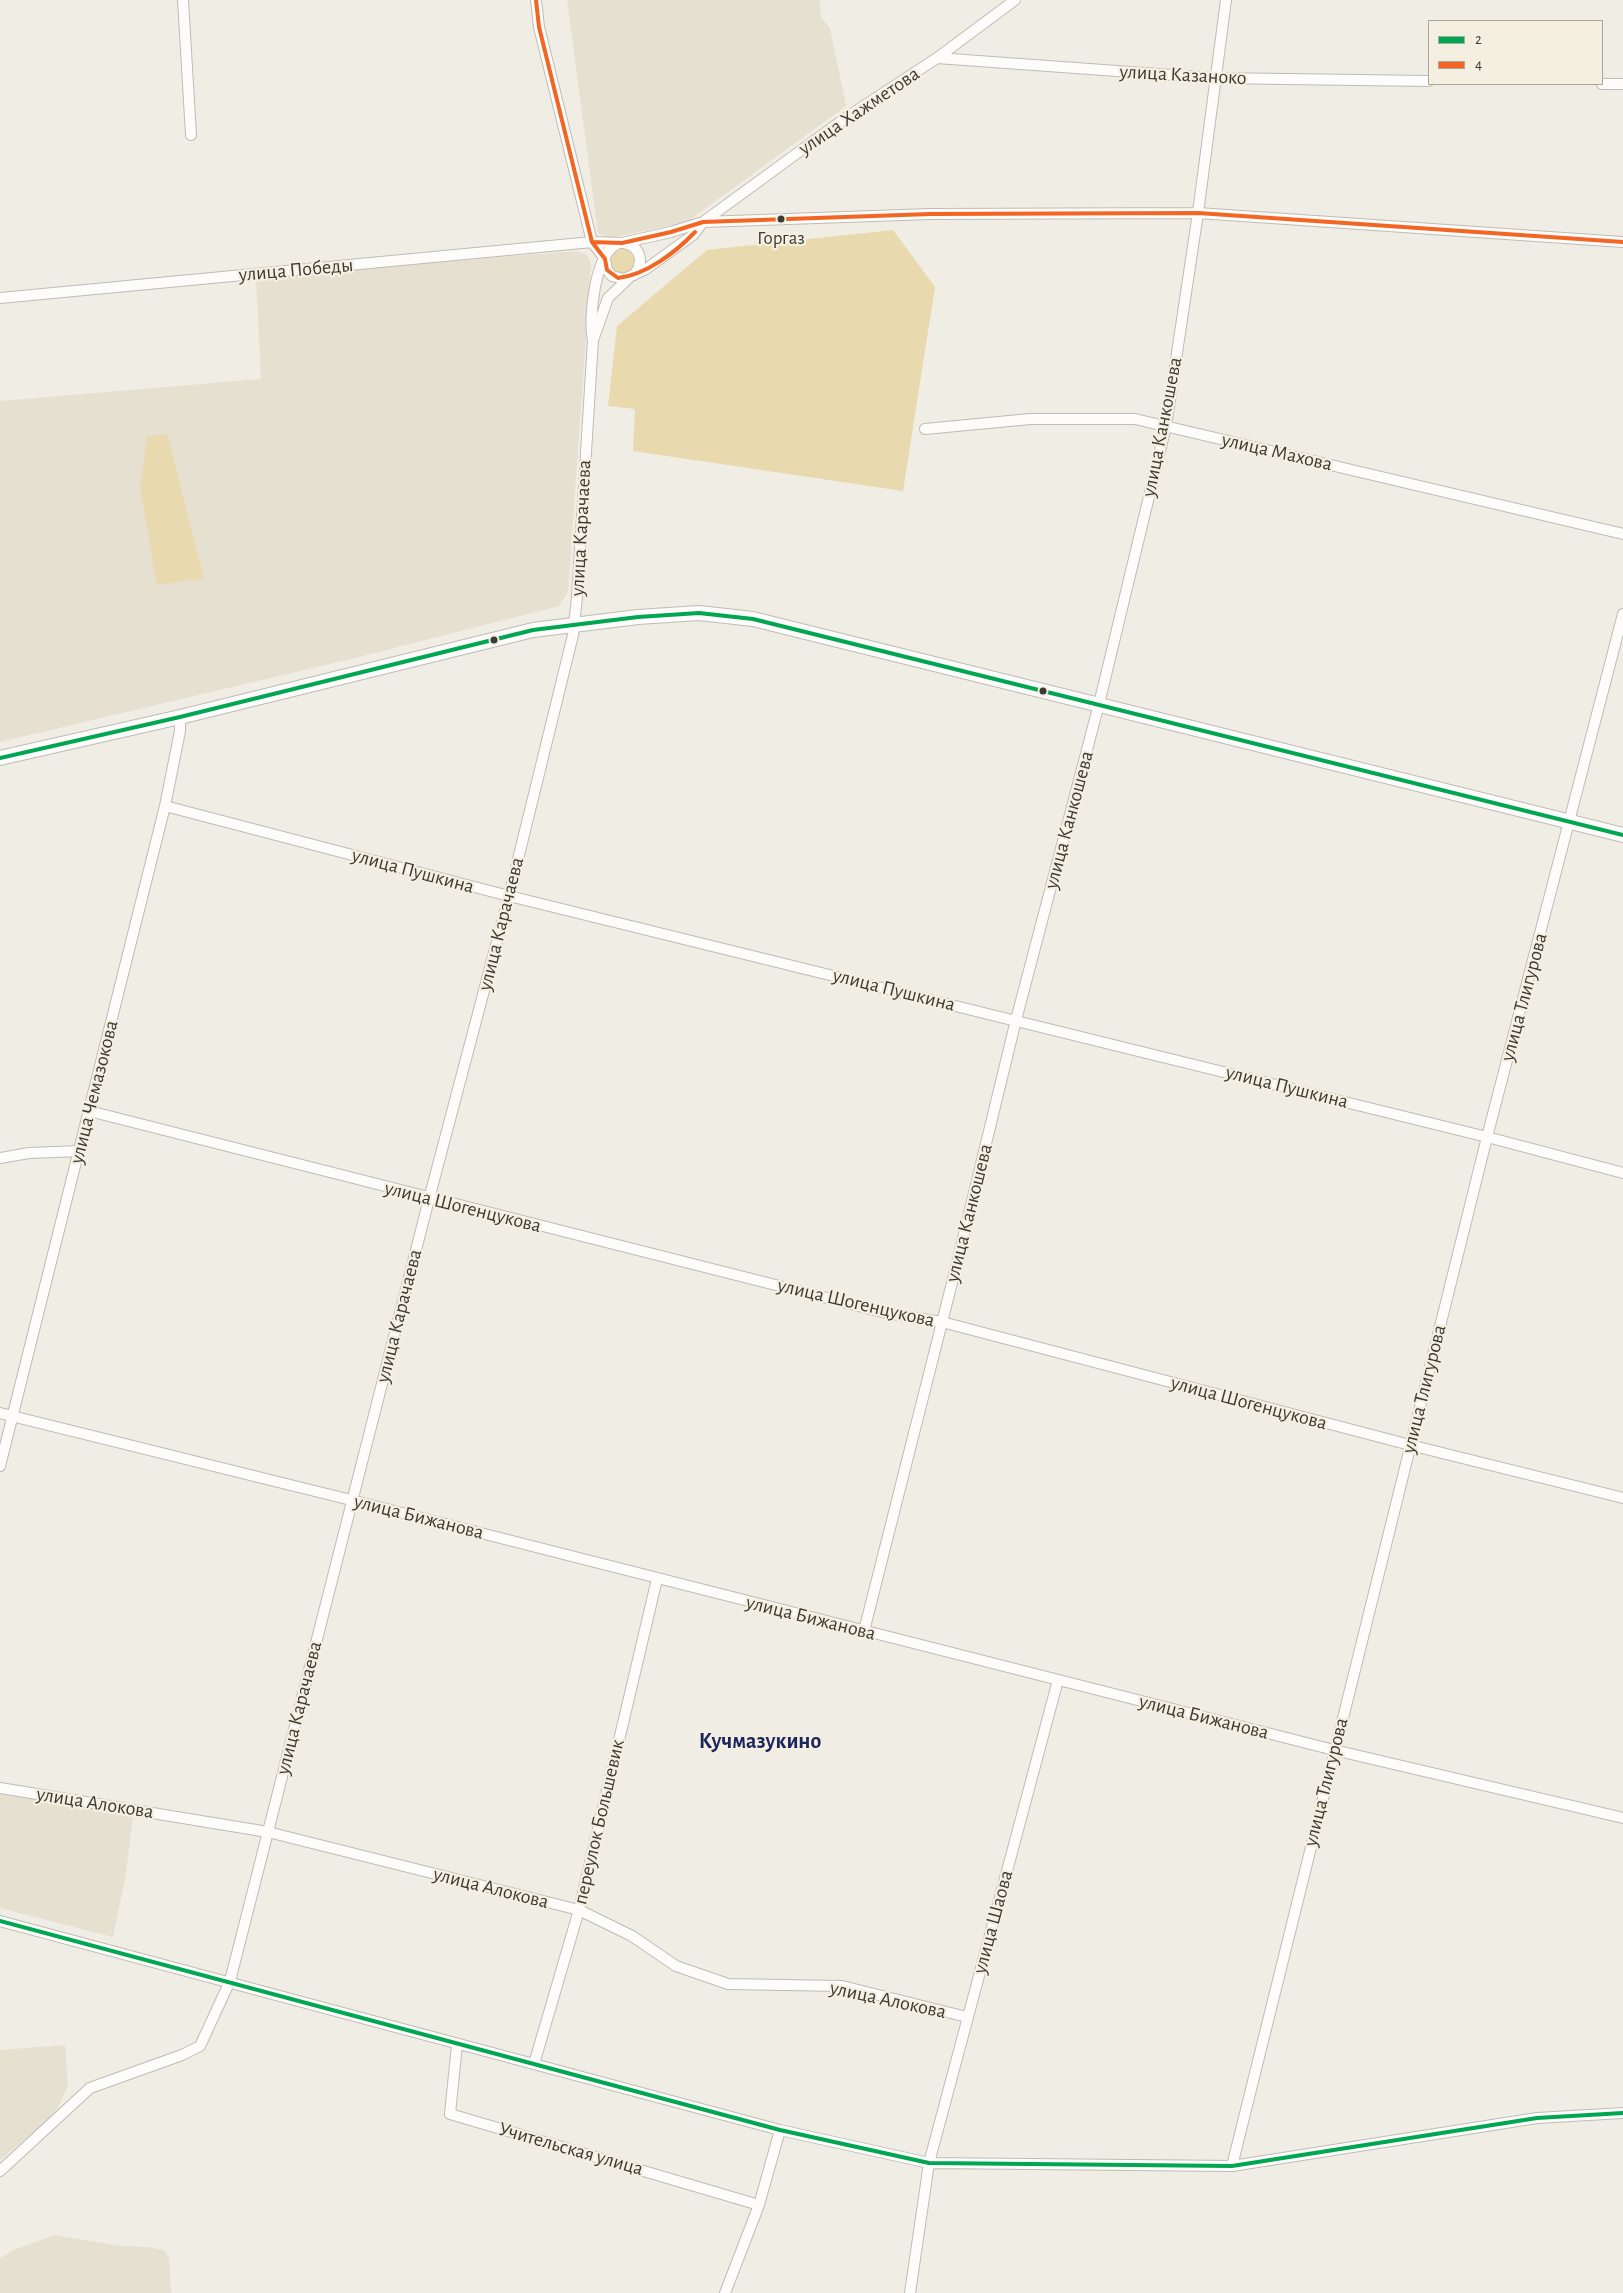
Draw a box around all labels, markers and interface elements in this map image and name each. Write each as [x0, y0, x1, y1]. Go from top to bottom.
legend [1428, 20, 1603, 85]
text: 2 [1475, 32, 1482, 47]
text: 4 [1475, 57, 1482, 72]
street label: улица Казаноко [1119, 60, 1247, 90]
street label: улица Хажметова [794, 62, 924, 160]
marker: Горгаз [776, 214, 786, 224]
place label: Горгаз [757, 227, 805, 249]
street label: улица Победы [238, 253, 354, 287]
street label: улица Канкошева [1137, 355, 1187, 499]
street label: улица Махова [1219, 428, 1335, 476]
street label: улица Карачаева [565, 459, 597, 597]
unlabelled marker [489, 635, 499, 645]
unlabelled marker [1038, 686, 1048, 696]
street label: улица Канкошева [1039, 748, 1099, 892]
street label: улица Пушкина [349, 843, 477, 899]
street label: улица Карачаева [473, 855, 529, 993]
street label: улица Тлигурова [1495, 930, 1553, 1064]
street label: улица Пушкина [830, 963, 958, 1017]
street label: улица Чемазокова [65, 1018, 123, 1166]
street label: улица Пушкина [1223, 1060, 1351, 1114]
street label: улица Канкошева [940, 1141, 998, 1285]
street label: улица Шогенцукова [382, 1176, 544, 1238]
street label: улица Карачаева [371, 1247, 427, 1385]
street label: улица Шогенцукова [775, 1273, 937, 1333]
street label: улица Тлигурова [1396, 1322, 1452, 1456]
street label: улица Шогенцукова [1168, 1371, 1330, 1435]
street label: улица Бижанова [352, 1489, 486, 1545]
street label: улица Бижанова [744, 1590, 878, 1646]
street label: улица Карачаева [271, 1639, 327, 1777]
street label: улица Бижанова [1137, 1689, 1271, 1745]
street label: улица Тлигурова [1298, 1715, 1354, 1849]
district label: Кучмазукино [699, 1728, 821, 1754]
street label: переулок Большевик [568, 1737, 630, 1907]
street label: улица Алокова [35, 1782, 155, 1824]
street label: улица Алокова [431, 1862, 551, 1914]
street label: улица Шаова [968, 1868, 1018, 1976]
street label: улица Алокова [828, 1976, 948, 2024]
street label: Учительская улица [496, 2117, 646, 2181]

